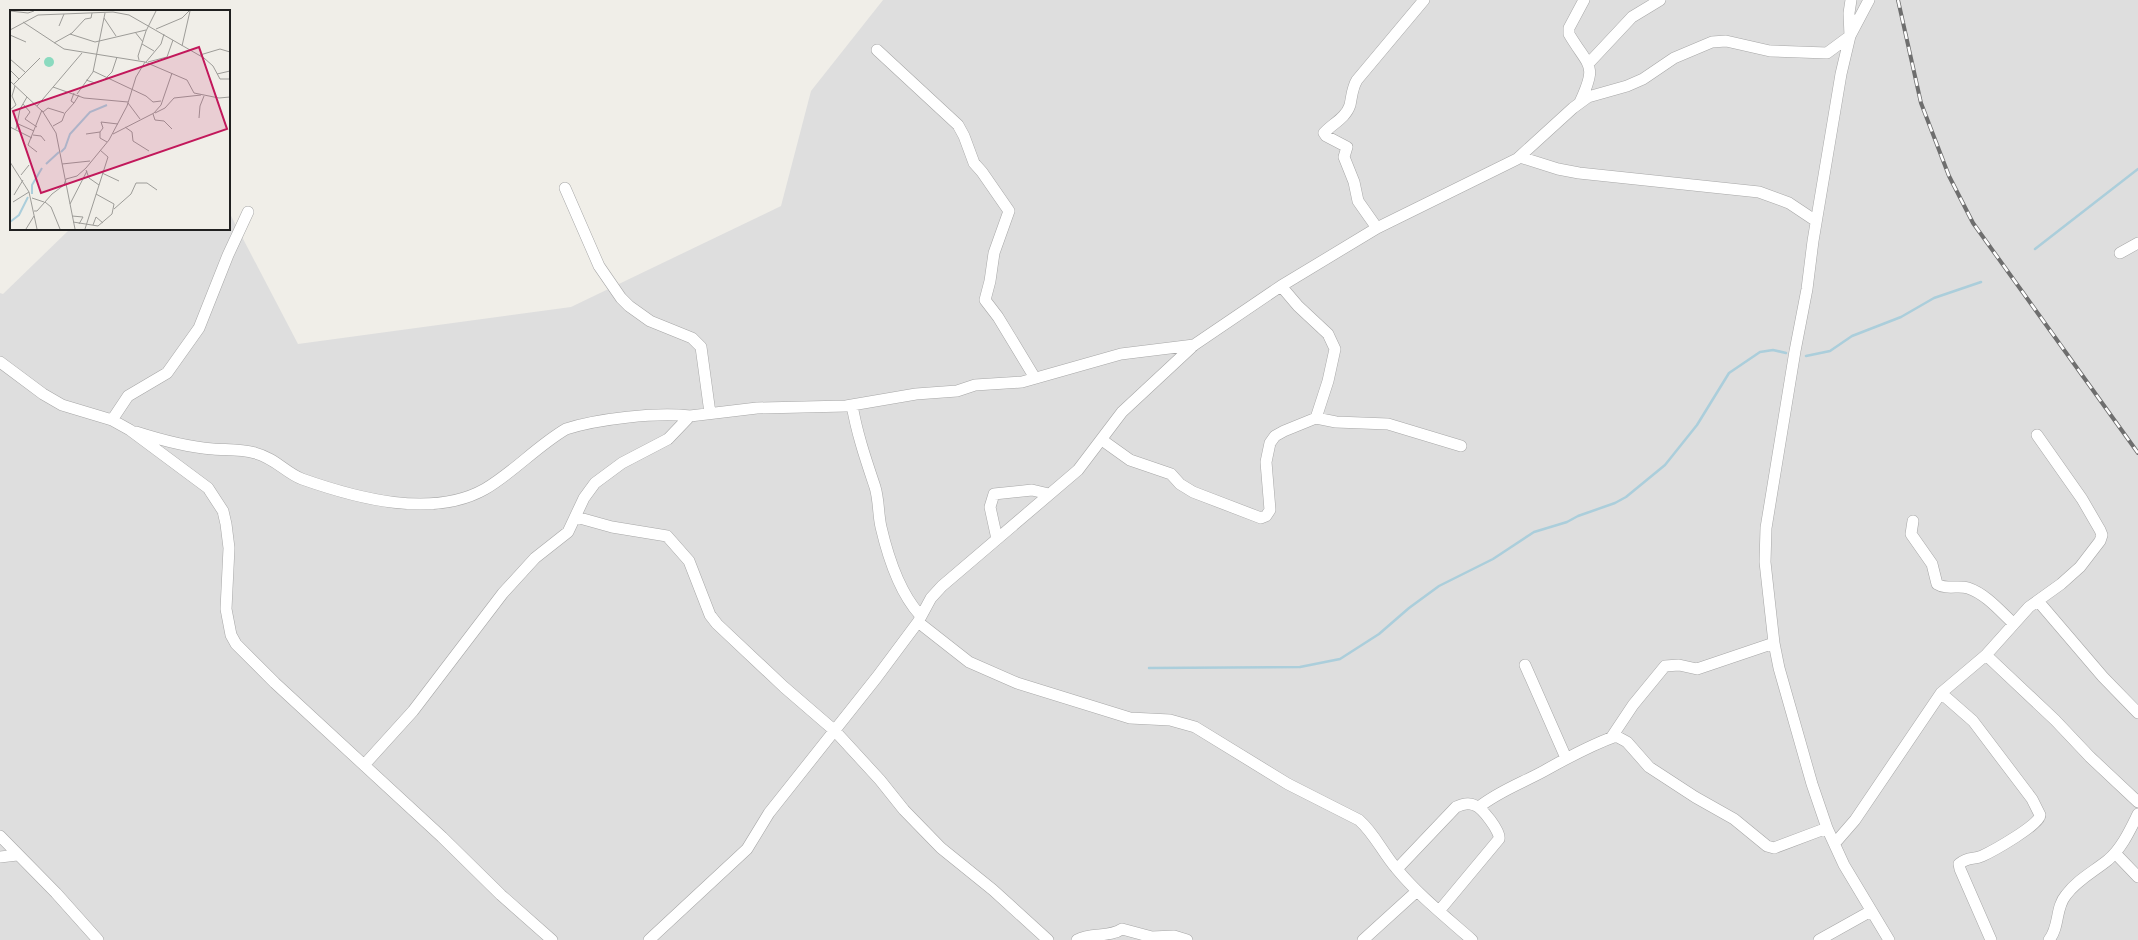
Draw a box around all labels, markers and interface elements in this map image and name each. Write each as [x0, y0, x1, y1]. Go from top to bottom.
inset map [10, 10, 230, 230]

